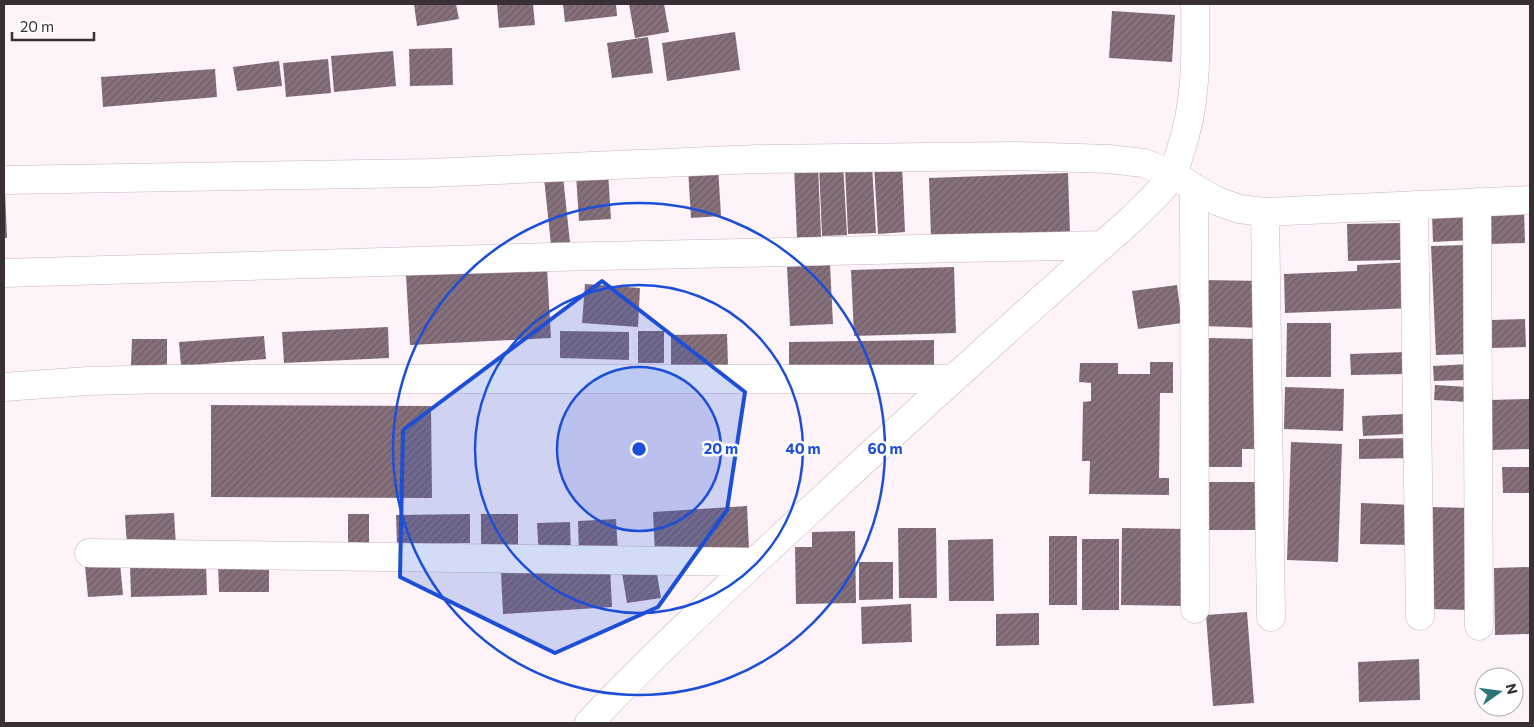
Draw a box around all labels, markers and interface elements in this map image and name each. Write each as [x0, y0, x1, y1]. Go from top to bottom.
scale bar [12, 10, 95, 42]
text: 20 m [20, 17, 54, 35]
text: 20 m [704, 439, 738, 457]
text: 40 m [785, 439, 821, 457]
text: 60 m [867, 439, 903, 457]
centre of rings [630, 440, 648, 458]
north arrow [1474, 667, 1524, 717]
text: N [1503, 682, 1522, 696]

